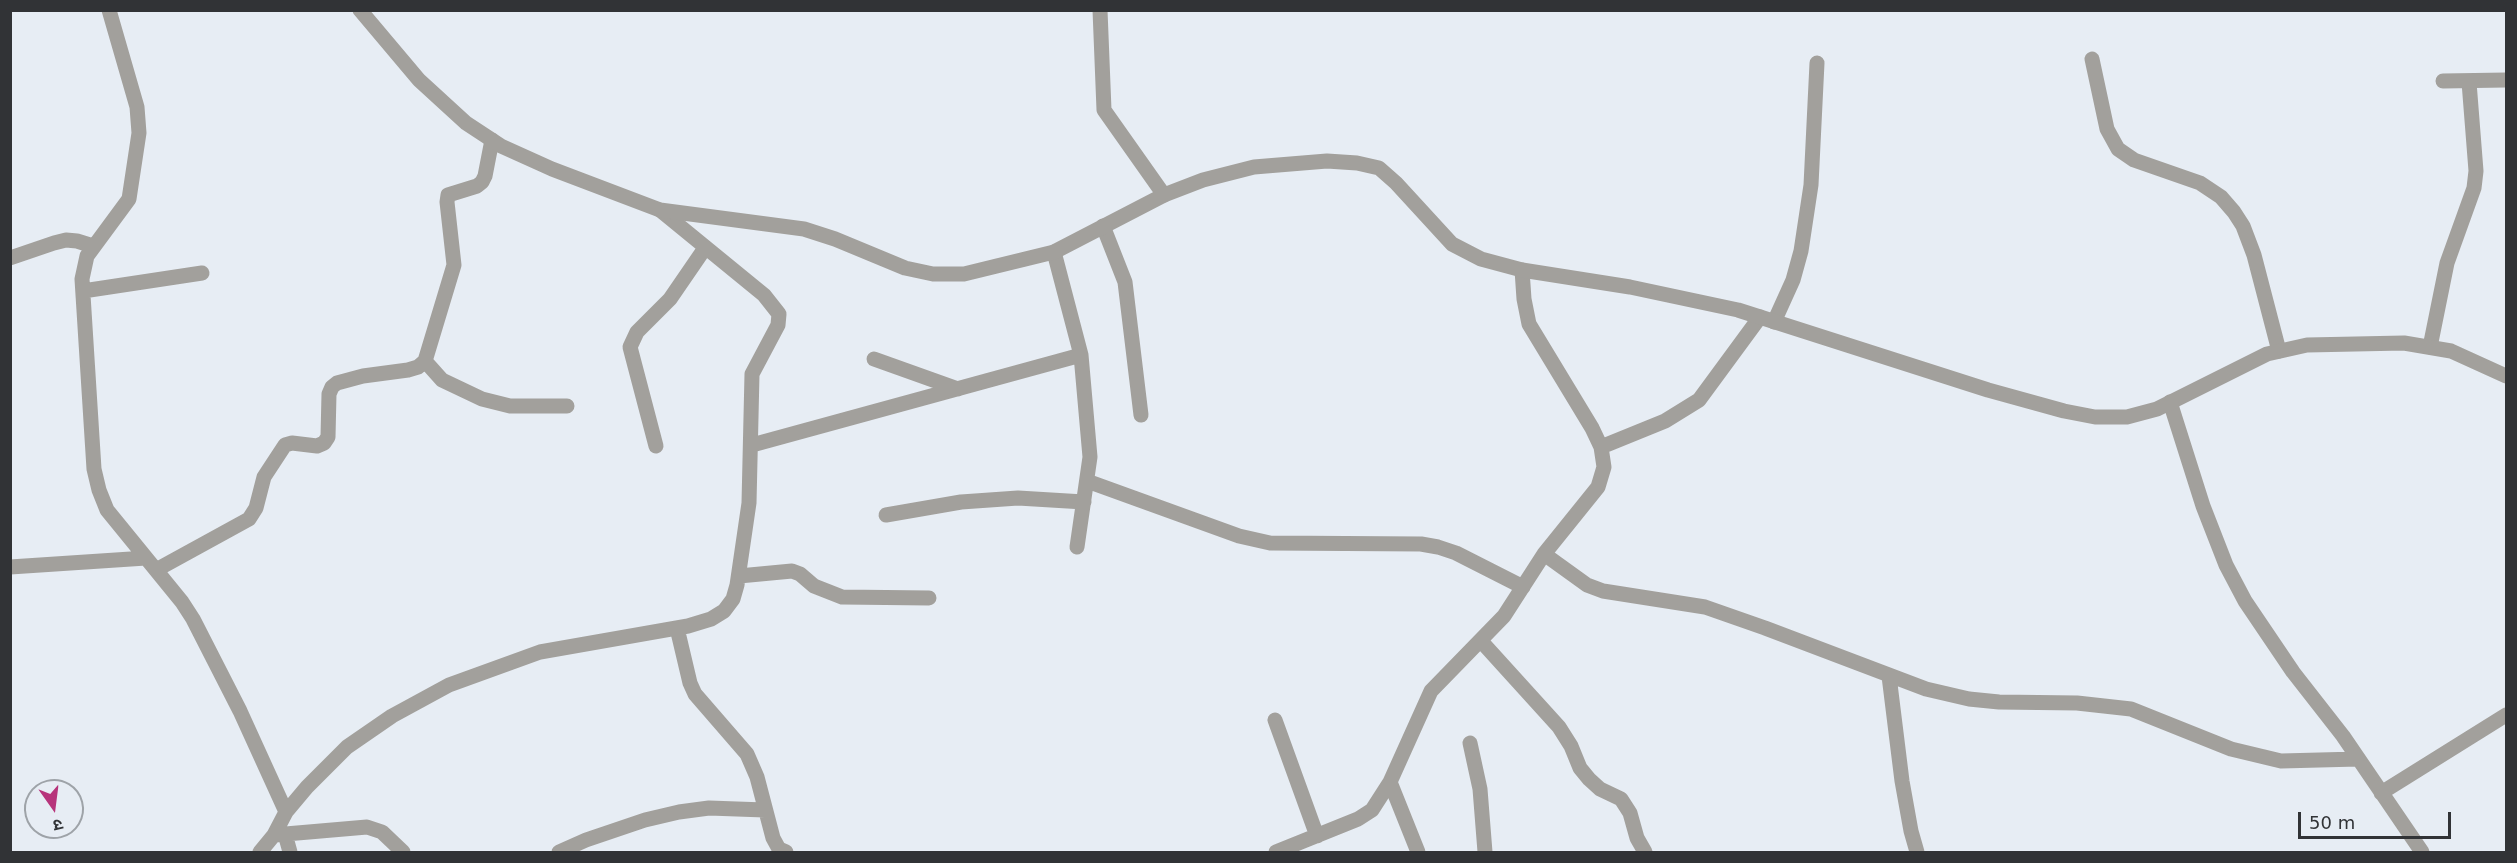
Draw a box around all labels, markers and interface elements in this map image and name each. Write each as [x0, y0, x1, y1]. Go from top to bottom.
north arrow [24, 779, 84, 839]
scale bar [2301, 800, 2454, 838]
text: 50 m [2309, 812, 2355, 833]
text: उ [51, 815, 65, 835]

